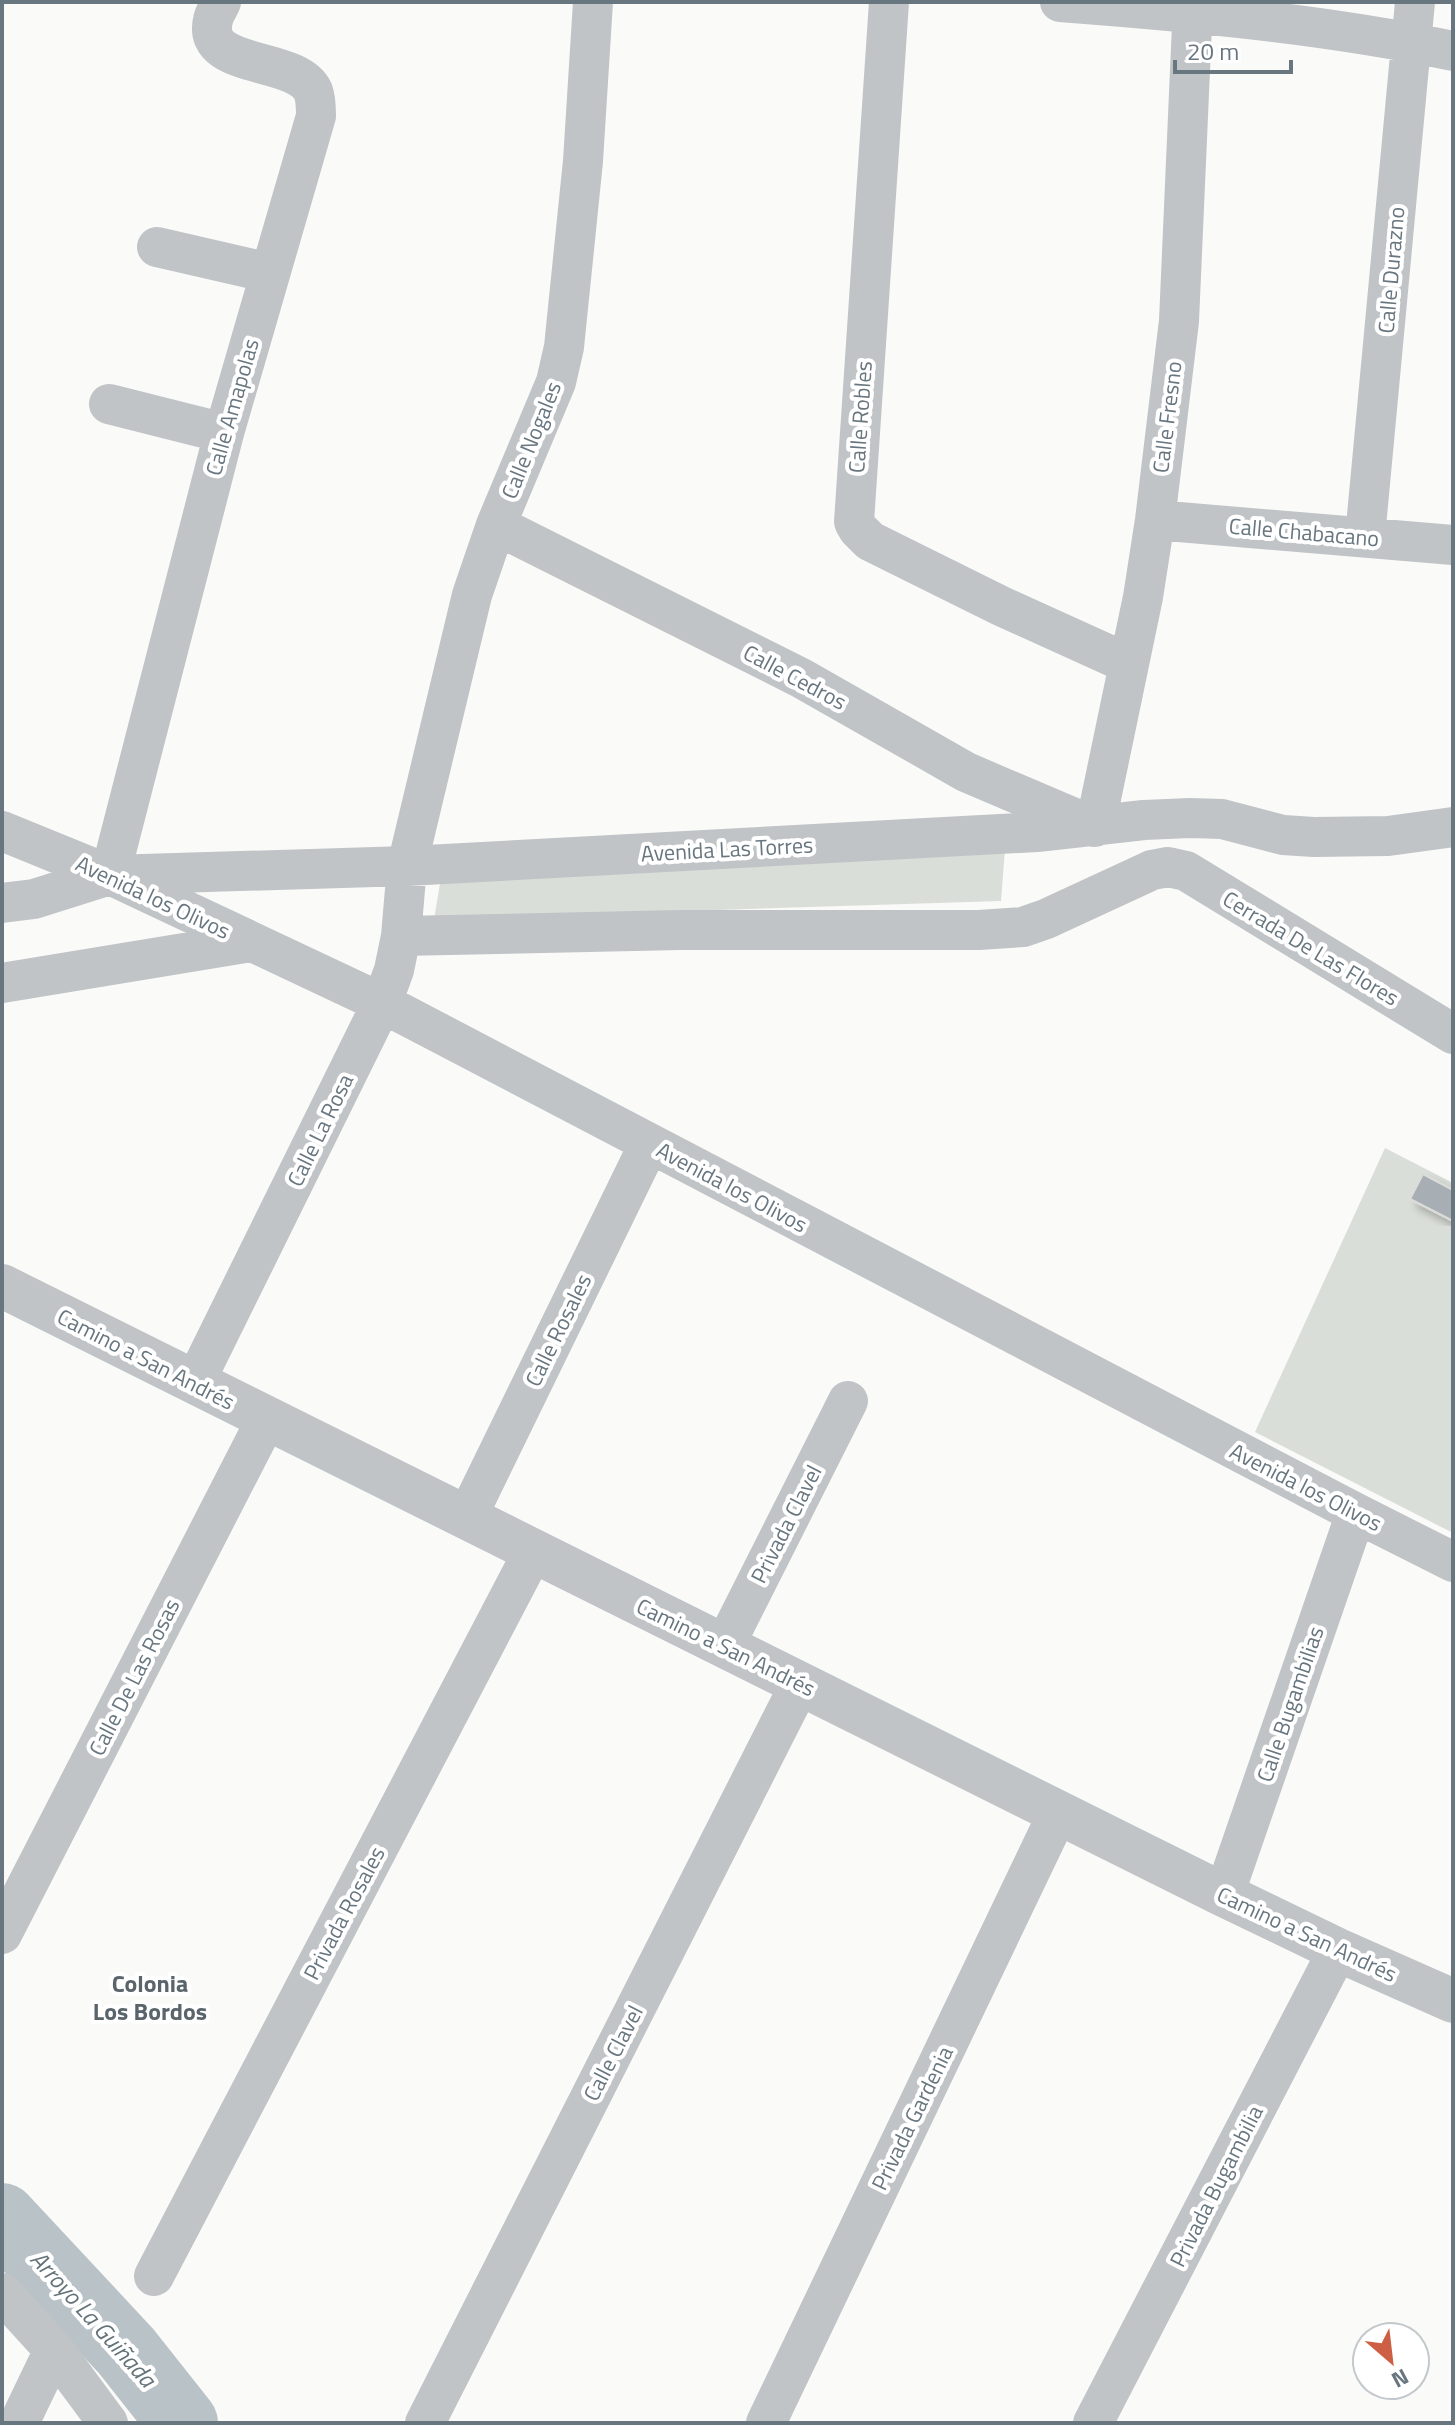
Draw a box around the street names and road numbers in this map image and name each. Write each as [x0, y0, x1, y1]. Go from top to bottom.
street label: Calle Durazno [1369, 205, 1413, 335]
street label: Calle Amapolas [196, 334, 268, 480]
street label: Calle Fresno [1143, 359, 1191, 475]
street label: Calle Robles [839, 360, 881, 474]
street label: Calle Nogales [492, 376, 570, 504]
street label: Calle Chabacano [1228, 509, 1380, 555]
street label: Calle Cedros [737, 636, 853, 718]
street label: Avenida Las Torres [640, 828, 814, 870]
street label: Avenida los Olivos [70, 846, 236, 948]
street label: Cerrada De Las Flores [1216, 882, 1406, 1014]
street label: Calle La Rosa [278, 1068, 362, 1192]
street label: Avenida los Olivos [650, 1133, 814, 1241]
street label: Calle Rosales [516, 1268, 600, 1392]
street label: Camino a San Andrés [51, 1300, 241, 1418]
street label: Avenida los Olivos [1224, 1434, 1388, 1540]
street label: Privada Clavel [742, 1459, 830, 1589]
street label: Camino a San Andrés [631, 1589, 821, 1705]
street label: Calle De Las Rosas [80, 1593, 188, 1761]
street label: Calle Bugambilias [1247, 1622, 1333, 1786]
street label: Privada Rosales [294, 1840, 394, 1986]
street label: Camino a San Andrés [1211, 1877, 1403, 1991]
street label: Calle Clavel [574, 1999, 652, 2107]
street label: Privada Gardenia [862, 2040, 962, 2196]
street label: Privada Bugambilia [1161, 2099, 1271, 2273]

